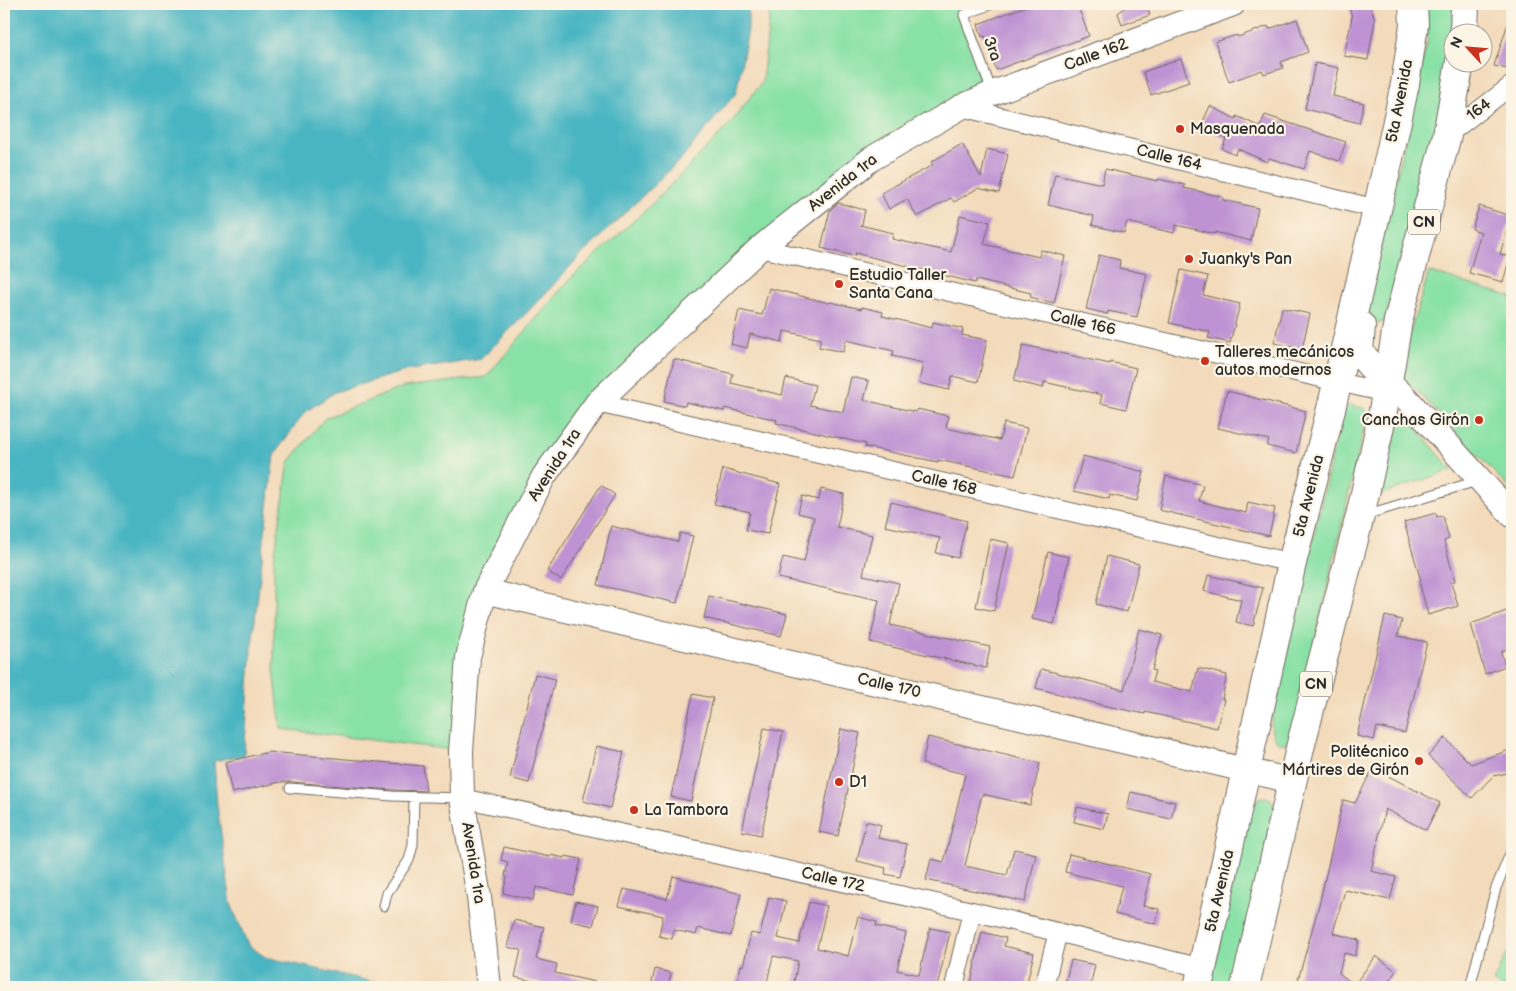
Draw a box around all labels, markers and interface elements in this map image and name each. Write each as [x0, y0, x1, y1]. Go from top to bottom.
north arrow [1444, 22, 1494, 72]
street label: 3ra [979, 34, 1005, 64]
street label: Calle 162 [1061, 34, 1131, 75]
text: N [1447, 34, 1467, 51]
street label: 5ta Avenida [1383, 58, 1417, 144]
street label: 164 [1463, 95, 1495, 125]
place label: Masquenada [1190, 120, 1285, 139]
marker: Masquenada [1174, 123, 1186, 135]
street label: Calle 164 [1134, 141, 1204, 175]
street label: Avenida 1ra [805, 150, 881, 216]
road number: CN [1408, 210, 1440, 234]
place label: Juanky's Pan [1199, 250, 1292, 269]
marker: Juanky's Pan [1183, 253, 1195, 265]
place label: Estudio Taller Santa Cana [849, 266, 947, 303]
marker: Estudio Taller Santa Cana [833, 278, 845, 290]
street label: Calle 166 [1048, 306, 1118, 340]
place label: Talleres mecánicos autos modernos [1215, 343, 1354, 380]
marker: Talleres mecánicos autos modernos [1199, 355, 1211, 367]
place label: Canchas Girón [1362, 411, 1469, 430]
marker: Canchas Girón [1473, 414, 1485, 426]
street label: Avenida 1ra [525, 425, 585, 505]
street label: 5ta Avenida [1290, 453, 1328, 539]
street label: Calle 168 [909, 466, 979, 500]
street label: Calle 170 [855, 669, 923, 703]
road number: CN [1300, 672, 1332, 696]
place label: Politécnico Mártires de Girón [1282, 743, 1409, 780]
marker: Politécnico Mártires de Girón [1413, 755, 1425, 767]
place label: D1 [849, 773, 867, 792]
marker: D1 [833, 776, 845, 788]
place label: La Tambora [644, 801, 729, 820]
marker: La Tambora [628, 804, 640, 816]
street label: Avenida 1ra [457, 821, 489, 905]
street label: 5ta Avenida [1201, 848, 1239, 934]
street label: Calle 172 [799, 863, 867, 897]

